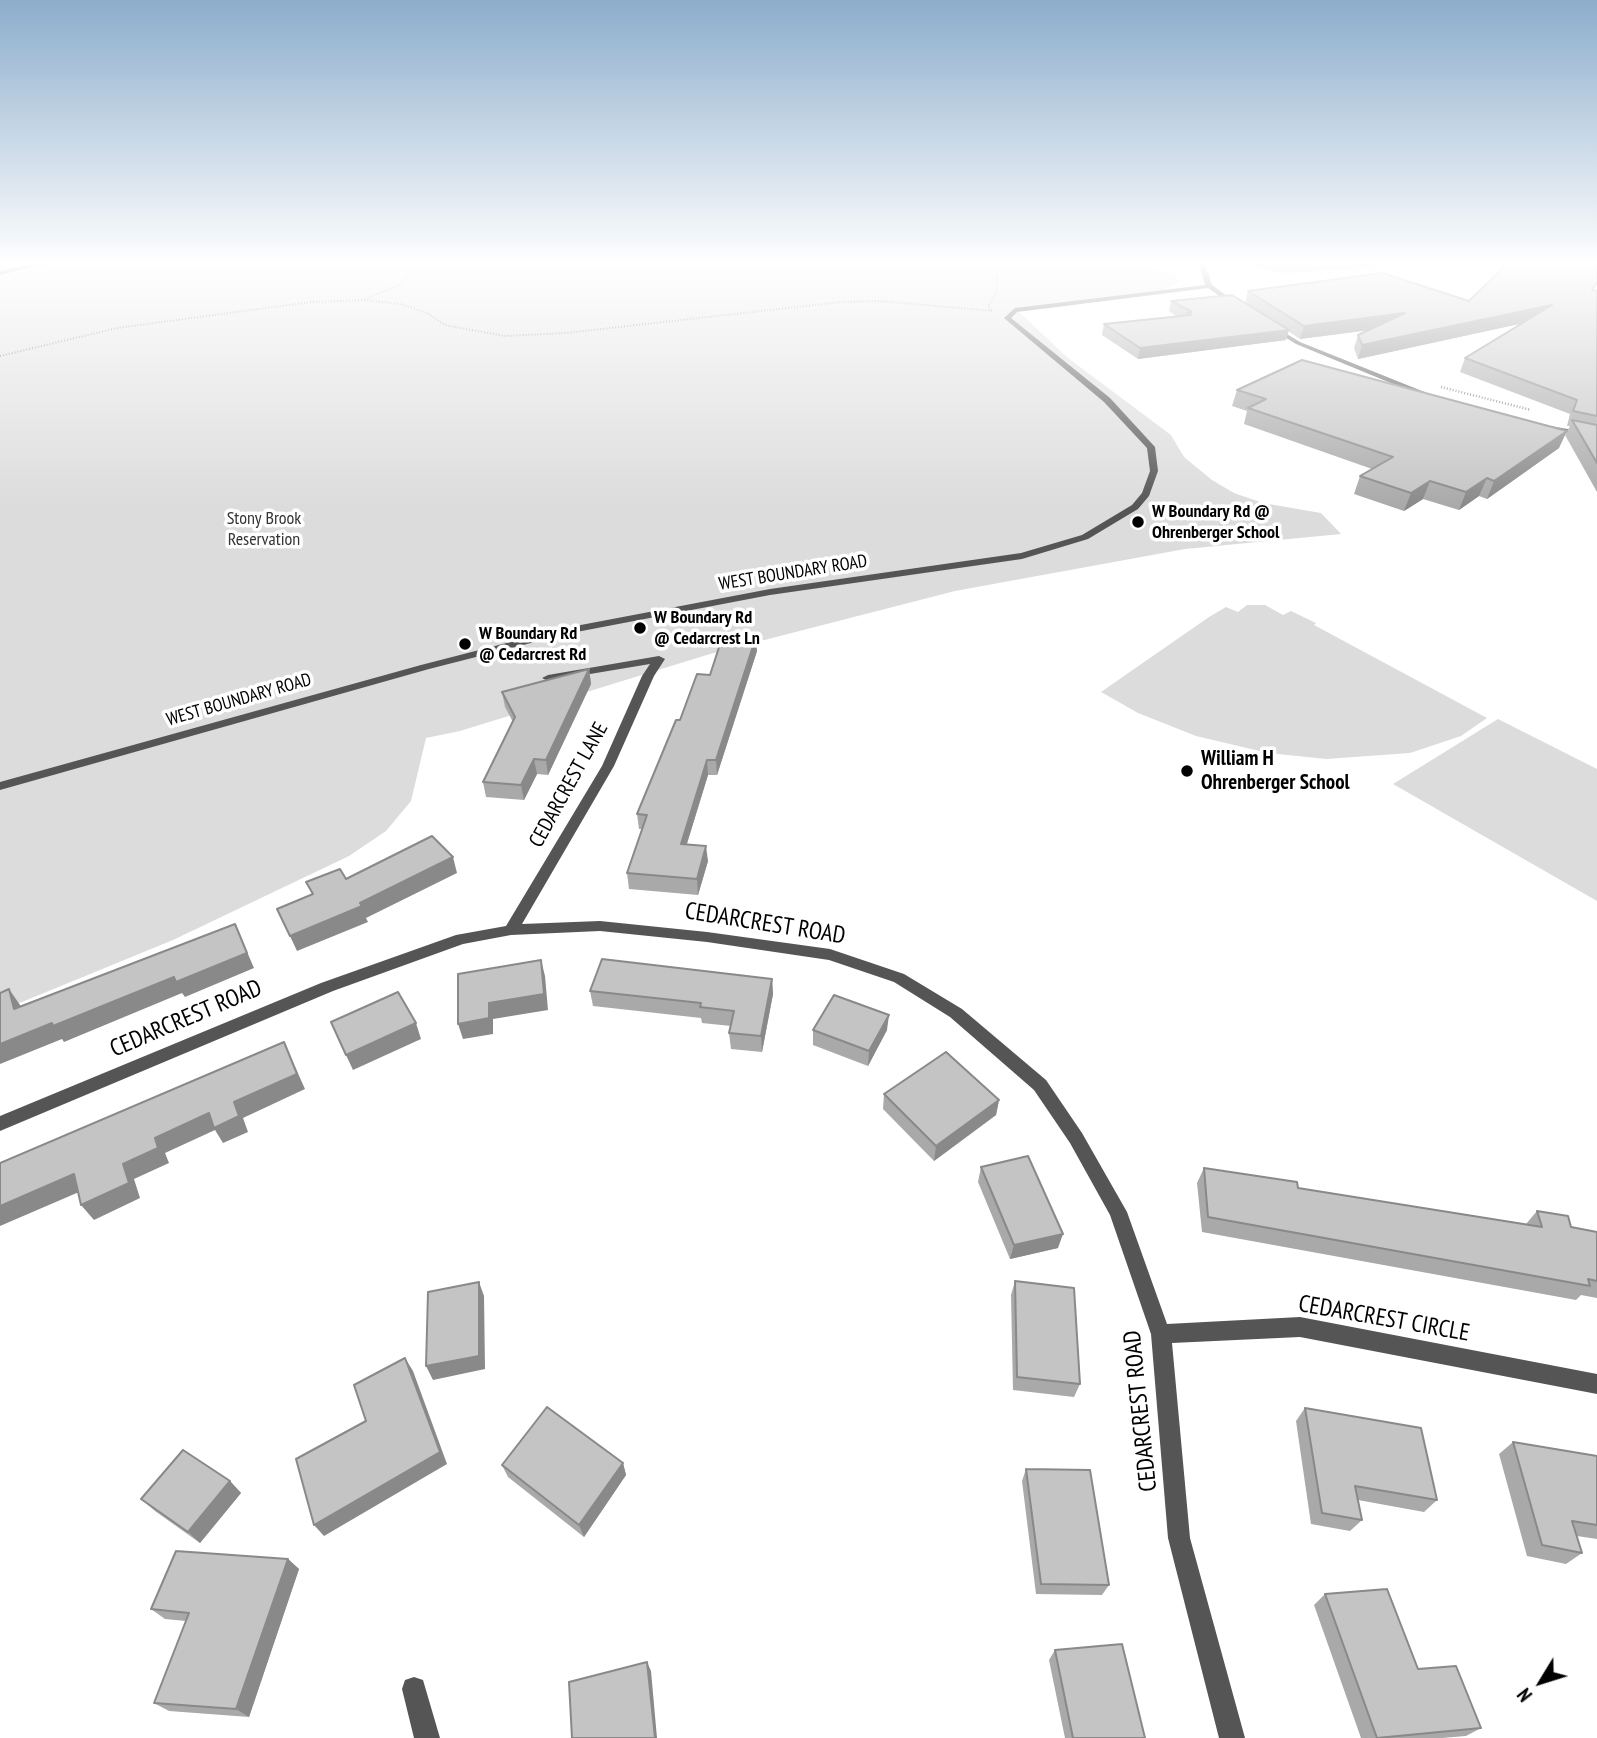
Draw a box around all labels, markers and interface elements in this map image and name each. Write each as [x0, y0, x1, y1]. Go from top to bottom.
place label: W Boundary Rd @ Ohrenberger School [1152, 501, 1279, 544]
park label: Stony Brook Reservation [227, 508, 301, 550]
marker: W Boundary Rd @ Ohrenberger School [1130, 514, 1146, 530]
street label: WEST BOUNDARY ROAD [717, 551, 869, 595]
place label: W Boundary Rd @ Cedarcrest Ln [654, 607, 760, 650]
marker: W Boundary Rd @ Cedarcrest Ln [632, 620, 648, 636]
place label: W Boundary Rd @ Cedarcrest Rd [479, 623, 586, 666]
marker: W Boundary Rd @ Cedarcrest Rd [457, 636, 473, 652]
street label: WEST BOUNDARY ROAD [164, 669, 314, 731]
street label: CEDARCREST LANE [524, 718, 614, 852]
place label: William H Ohrenberger School [1201, 746, 1350, 796]
marker: William H Ohrenberger School [1179, 763, 1195, 779]
street label: CEDARCREST ROAD [683, 897, 847, 951]
street label: CEDARCREST ROAD [106, 974, 266, 1064]
street label: CEDARCREST CIRCLE [1296, 1290, 1472, 1348]
street label: CEDARCREST ROAD [1118, 1329, 1164, 1493]
north arrow [1506, 1647, 1576, 1717]
text: N [1512, 1684, 1537, 1706]

